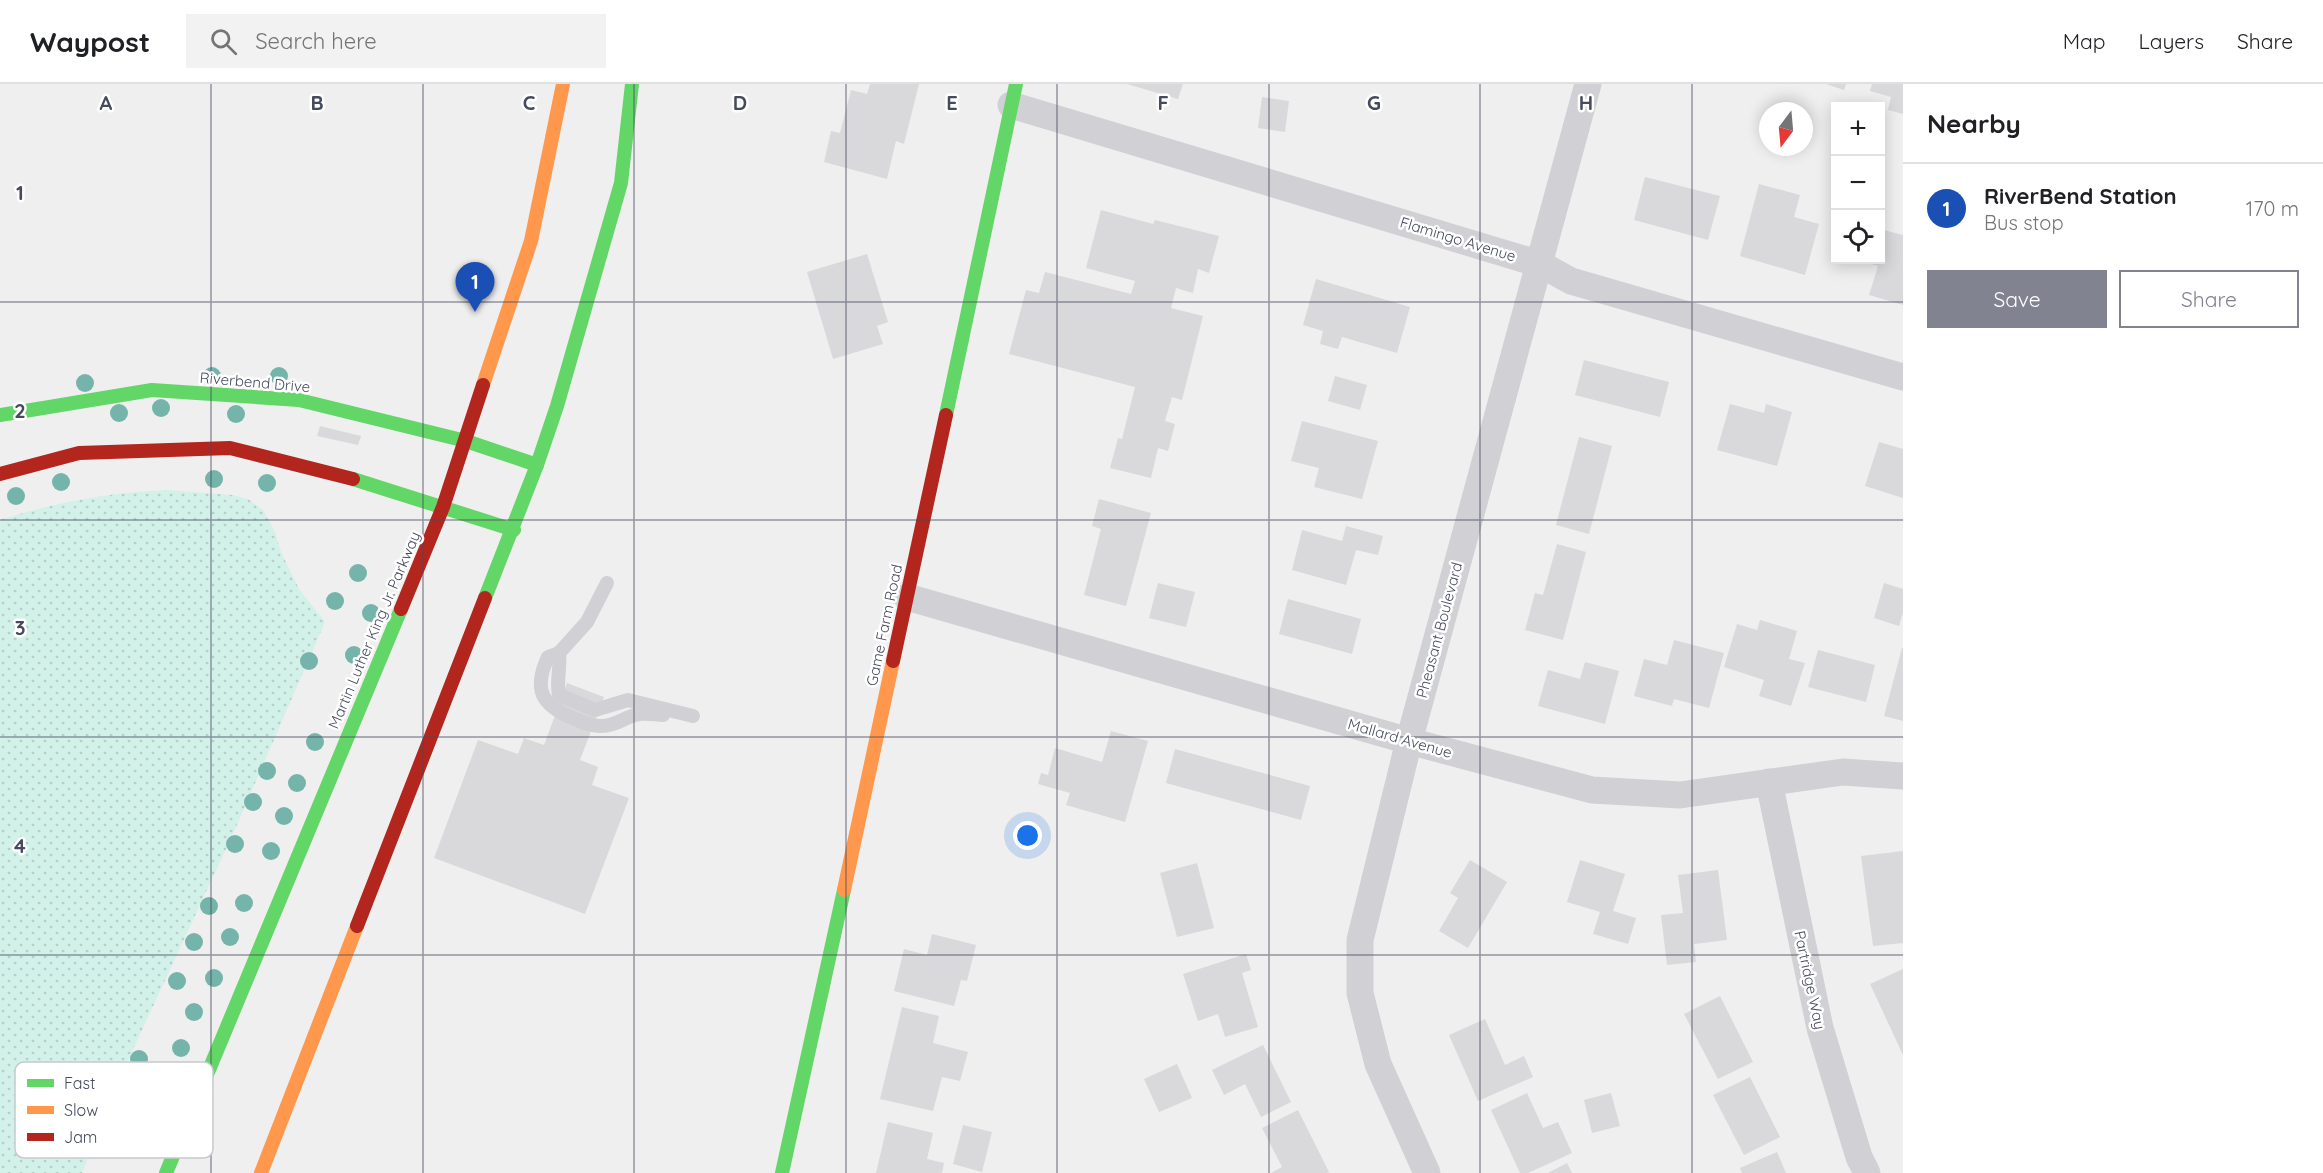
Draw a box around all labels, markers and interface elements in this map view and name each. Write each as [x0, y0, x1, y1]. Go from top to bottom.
search box [186, 14, 606, 68]
text: Waypost [30, 24, 150, 59]
icon: search [207, 25, 240, 58]
text: Search here [255, 27, 377, 55]
text: Map [2063, 28, 2106, 54]
text: Layers [2139, 28, 2204, 54]
text: Share [2237, 28, 2293, 54]
text: A [100, 90, 113, 115]
text: B [310, 90, 324, 115]
text: C [523, 90, 536, 115]
text: D [733, 90, 747, 115]
text: E [946, 90, 958, 115]
text: F [1157, 90, 1169, 115]
text: G [1367, 90, 1381, 115]
text: H [1579, 90, 1593, 115]
north arrow [1759, 102, 1813, 156]
map controls [1831, 102, 1885, 264]
button: + [1831, 102, 1885, 156]
text: Nearby [1927, 107, 2021, 140]
button: − [1831, 156, 1885, 210]
text: 1 [16, 180, 24, 205]
text: RiverBend Station [1984, 182, 2177, 210]
text: 1 [1943, 196, 1950, 221]
text: 170 m [2246, 196, 2299, 221]
button: locate [1831, 210, 1885, 264]
text: Bus stop [1984, 210, 2064, 235]
street label: Flamingo Avenue [1398, 212, 1518, 266]
pin: 1 [456, 262, 494, 312]
button: Save [1927, 270, 2107, 328]
button: Share [2119, 270, 2299, 328]
street label: Riverbend Drive [199, 368, 311, 396]
text: 2 [14, 398, 26, 423]
street label: Martin Luther King Jr. Parkway [324, 528, 424, 732]
street label: Pheasant Boulevard [1412, 560, 1466, 700]
street label: Game Farm Road [862, 562, 906, 688]
text: 3 [15, 615, 25, 640]
street label: Mallard Avenue [1346, 714, 1454, 762]
your location [1013, 821, 1042, 850]
text: 4 [14, 833, 26, 858]
street label: Partridge Way [1790, 929, 1830, 1031]
legend [15, 1062, 213, 1158]
text: Fast [64, 1073, 95, 1093]
text: Slow [64, 1100, 98, 1120]
text: Jam [64, 1127, 97, 1147]

